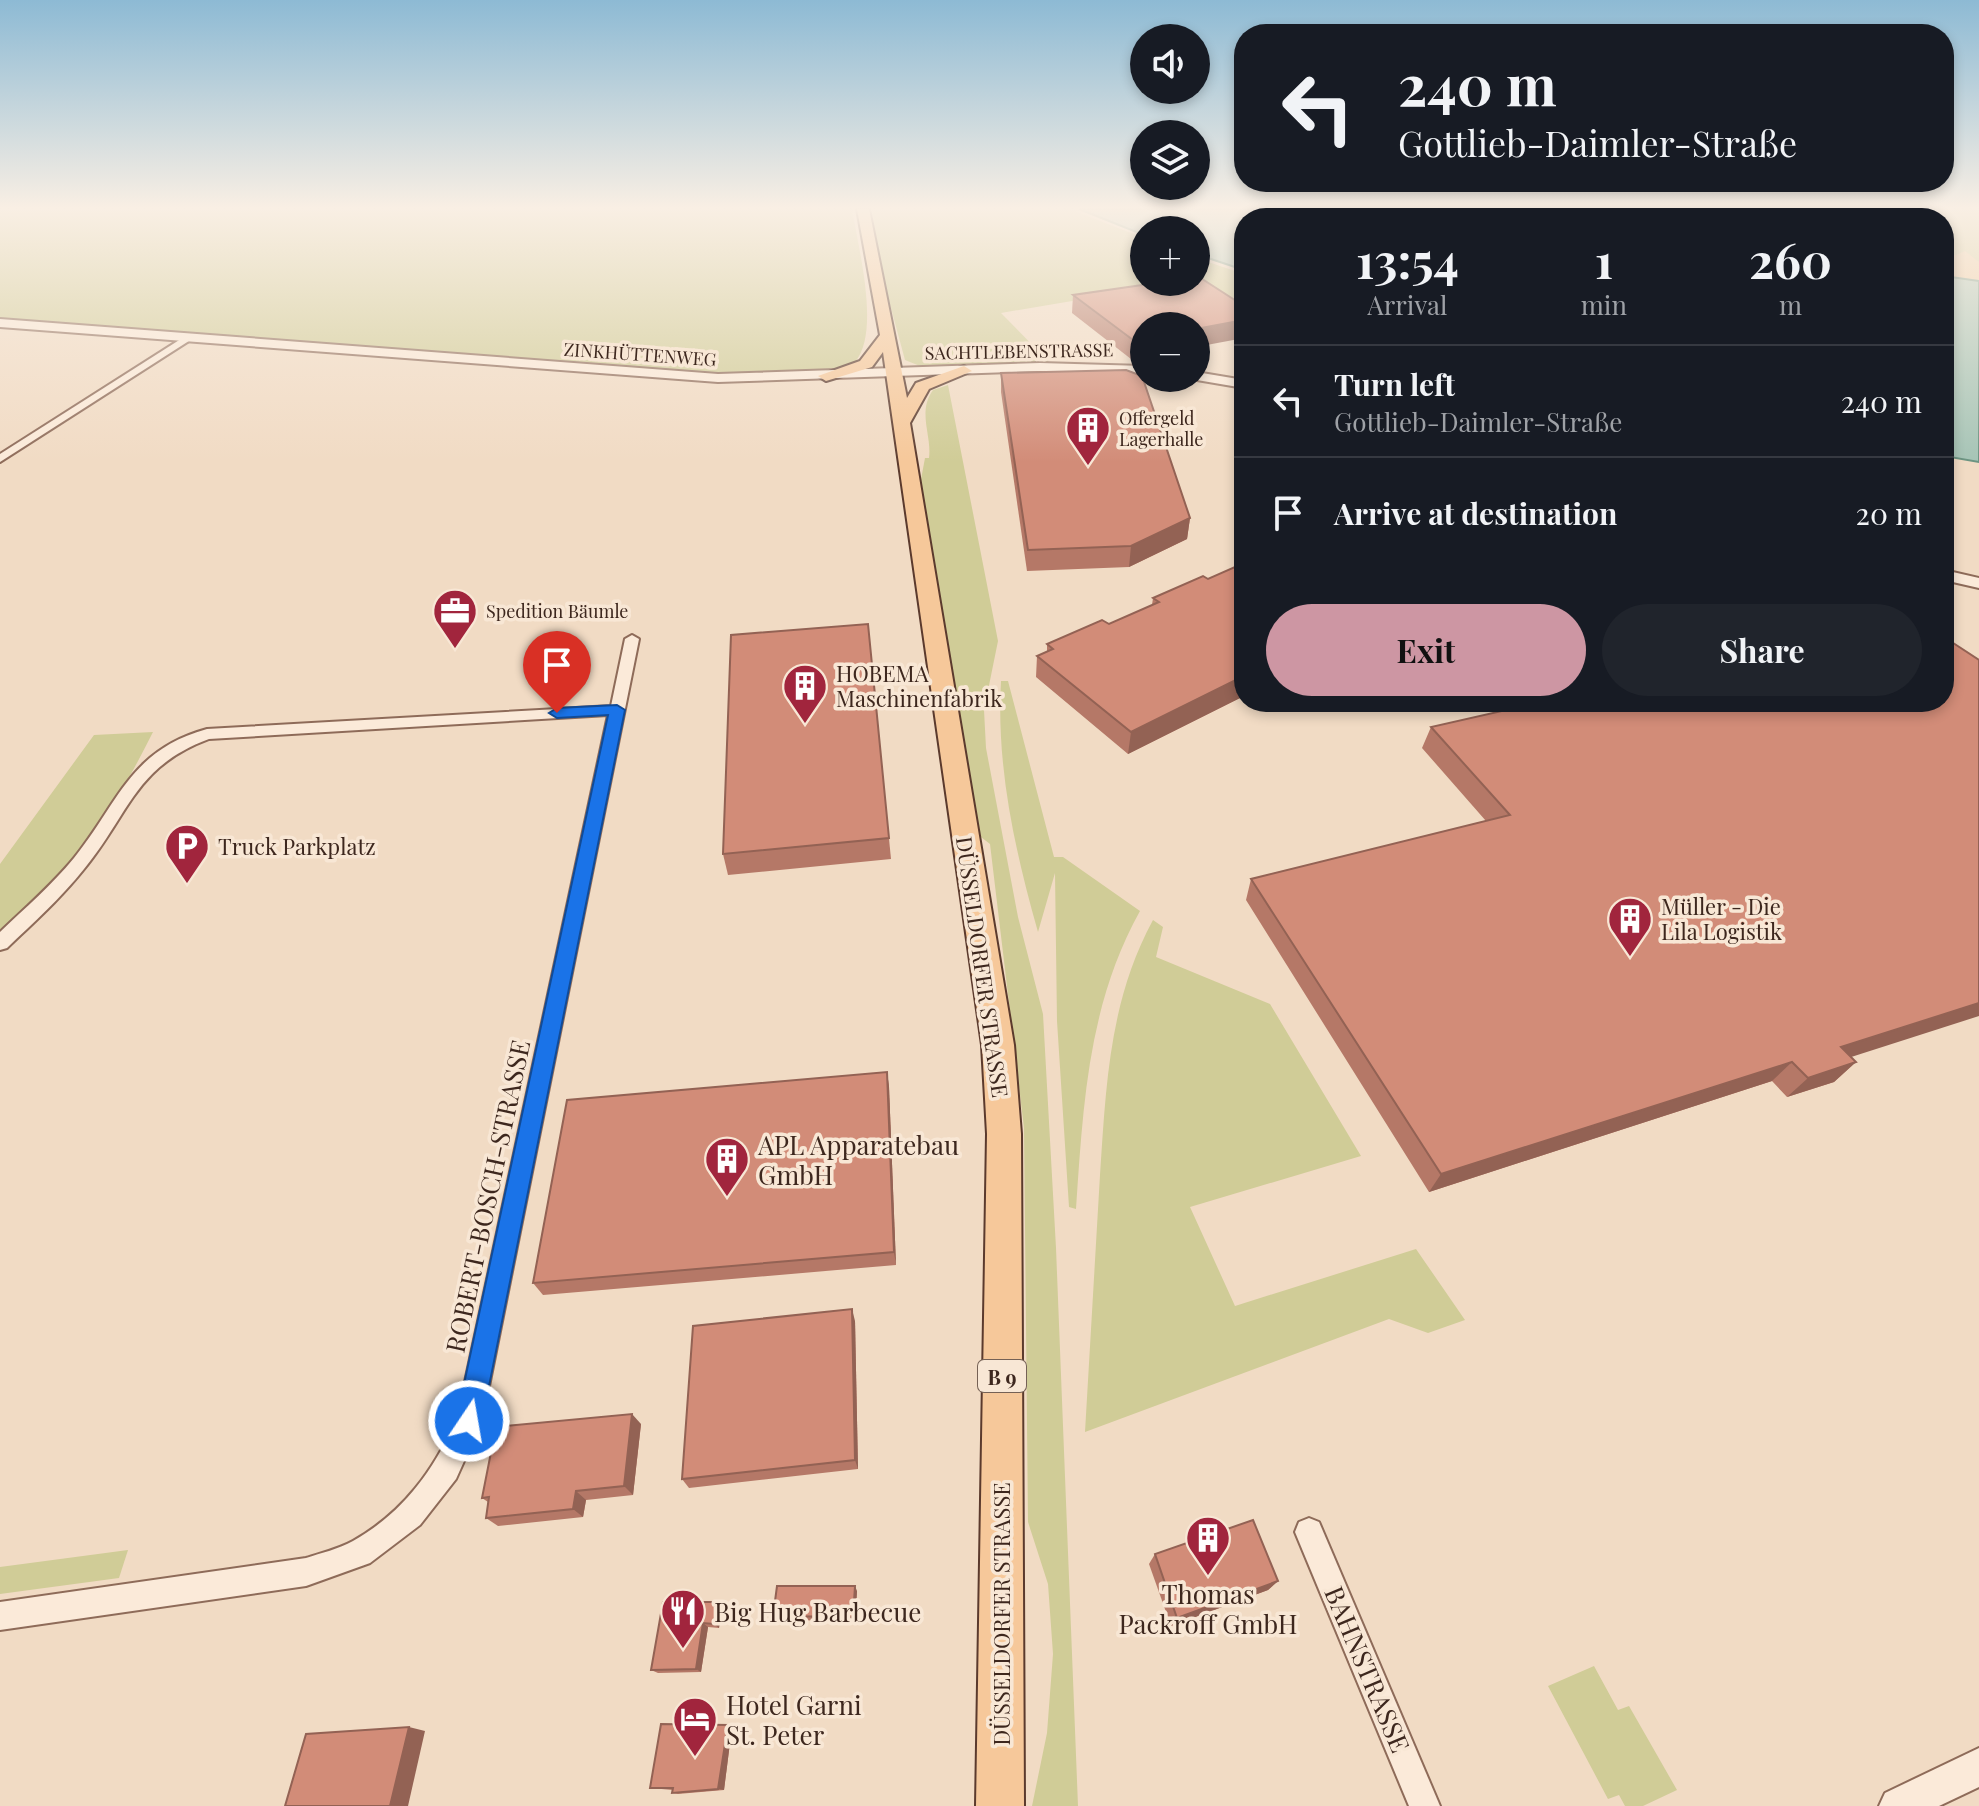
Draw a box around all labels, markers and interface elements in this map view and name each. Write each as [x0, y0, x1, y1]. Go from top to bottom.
map controls [1130, 24, 1210, 392]
button: sound [1130, 24, 1210, 104]
text: 240 m [1398, 46, 1557, 121]
icon: left [1266, 56, 1370, 160]
text: Gottlieb-Daimler-Straße [1398, 118, 1797, 166]
button: layers [1130, 120, 1210, 200]
button: + [1130, 216, 1210, 296]
text: 13:54 [1356, 227, 1459, 291]
text: 1 [1595, 227, 1613, 291]
text: 260 [1749, 227, 1832, 291]
text: Arrival [1367, 287, 1447, 322]
text: min [1581, 287, 1627, 322]
text: m [1779, 287, 1802, 322]
button: − [1130, 312, 1210, 392]
street label: ZINKHÜTTENWEG [563, 337, 718, 371]
street label: SACHTLEBENSTRASSE [925, 337, 1114, 365]
text: Turn left [1334, 364, 1455, 404]
icon: left [1266, 379, 1310, 423]
text: 240 m [1841, 381, 1922, 421]
building icon: Offergeld Lagerhalle [1064, 404, 1112, 467]
text: Gottlieb-Daimler-Straße [1334, 404, 1622, 439]
place label: Offergeld Lagerhalle [1119, 406, 1203, 451]
icon: arrive [1266, 491, 1310, 535]
text: Arrive at destination [1334, 493, 1617, 533]
text: 20 m [1856, 493, 1922, 533]
office icon: Spedition Bäumle [431, 587, 479, 650]
place label: Spedition Bäumle [486, 599, 628, 623]
button: Exit [1266, 604, 1586, 696]
button: Share [1602, 604, 1922, 696]
pin [523, 631, 591, 713]
icon: arrive [535, 643, 579, 687]
place label: HOBEMA Maschinenfabrik [836, 658, 1002, 713]
building icon: HOBEMA Maschinenfabrik [781, 662, 829, 725]
parking icon: Truck Parkplatz [163, 822, 211, 885]
place label: Truck Parkplatz [218, 831, 376, 861]
street label: DÜSSELDORFER STRASSE [950, 835, 1016, 1099]
place label: Müller - Die Lila Logistik [1661, 891, 1782, 946]
building icon: Müller - Die Lila Logistik [1606, 895, 1654, 958]
street label: ROBERT-BOSCH-STRASSE [437, 1036, 537, 1356]
place label: APL Apparatebau GmbH [757, 1127, 959, 1192]
building icon: APL Apparatebau GmbH [703, 1135, 751, 1198]
road number: B 9 [978, 1360, 1026, 1392]
position arrow [427, 1379, 511, 1463]
street label: DÜSSELDORFER STRASSE [986, 1482, 1016, 1746]
building icon: Thomas Packroff GmbH [1184, 1514, 1232, 1577]
place label: Thomas Packroff GmbH [1119, 1576, 1297, 1641]
street label: BAHNSTRASSE [1317, 1581, 1419, 1757]
restaurant icon: Big Hug Barbecue [659, 1587, 707, 1650]
place label: Big Hug Barbecue [714, 1594, 921, 1629]
place label: Hotel Garni St. Peter [726, 1687, 862, 1752]
hotel icon: Hotel Garni St. Peter [671, 1695, 719, 1758]

